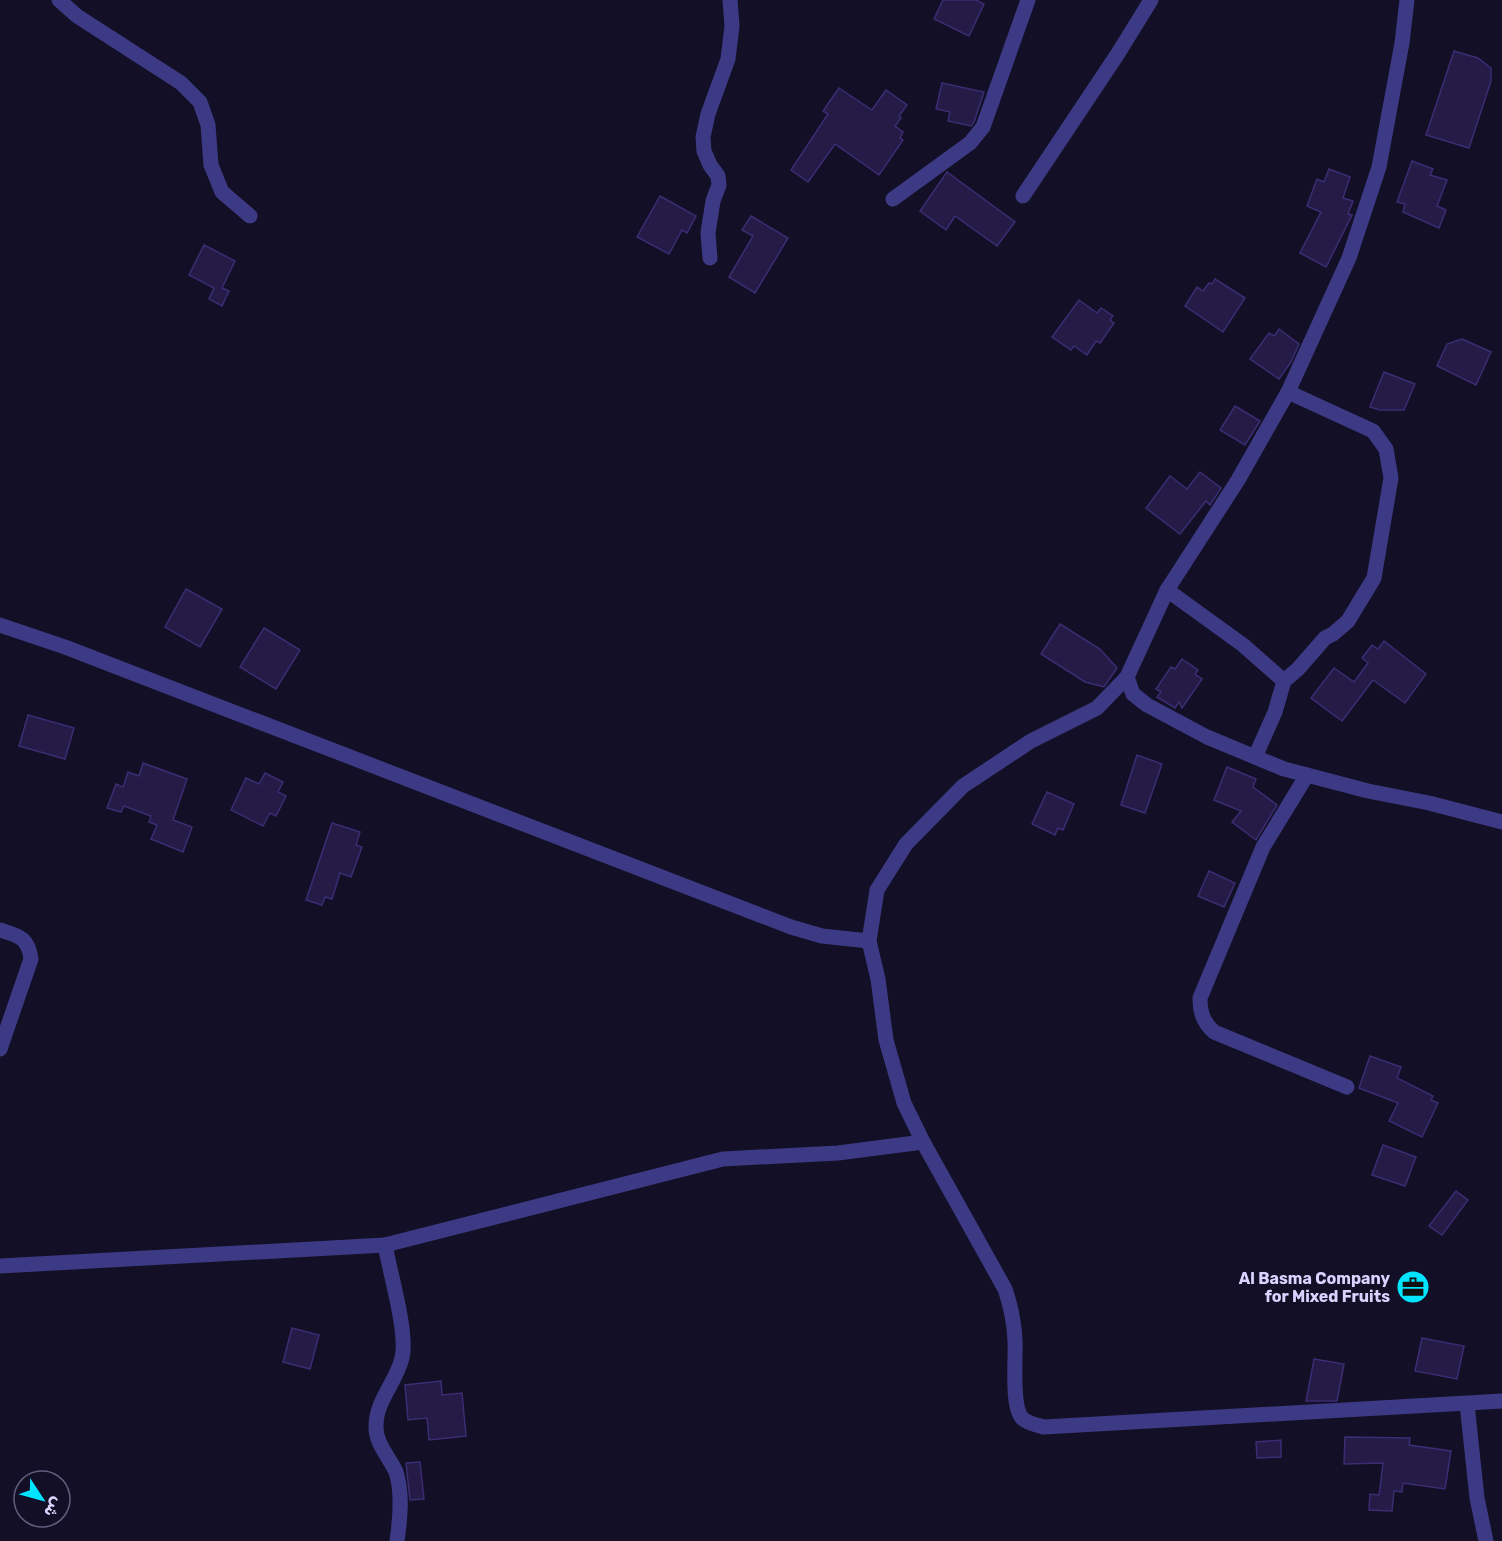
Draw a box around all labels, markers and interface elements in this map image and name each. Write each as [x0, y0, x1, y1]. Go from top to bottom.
place label: Al Basma Company for Mixed Fruits [1239, 1269, 1390, 1306]
office icon: Al Basma Company for Mixed Fruits [1395, 1269, 1431, 1305]
north arrow [12, 1469, 72, 1529]
text: ش [40, 1494, 67, 1521]

